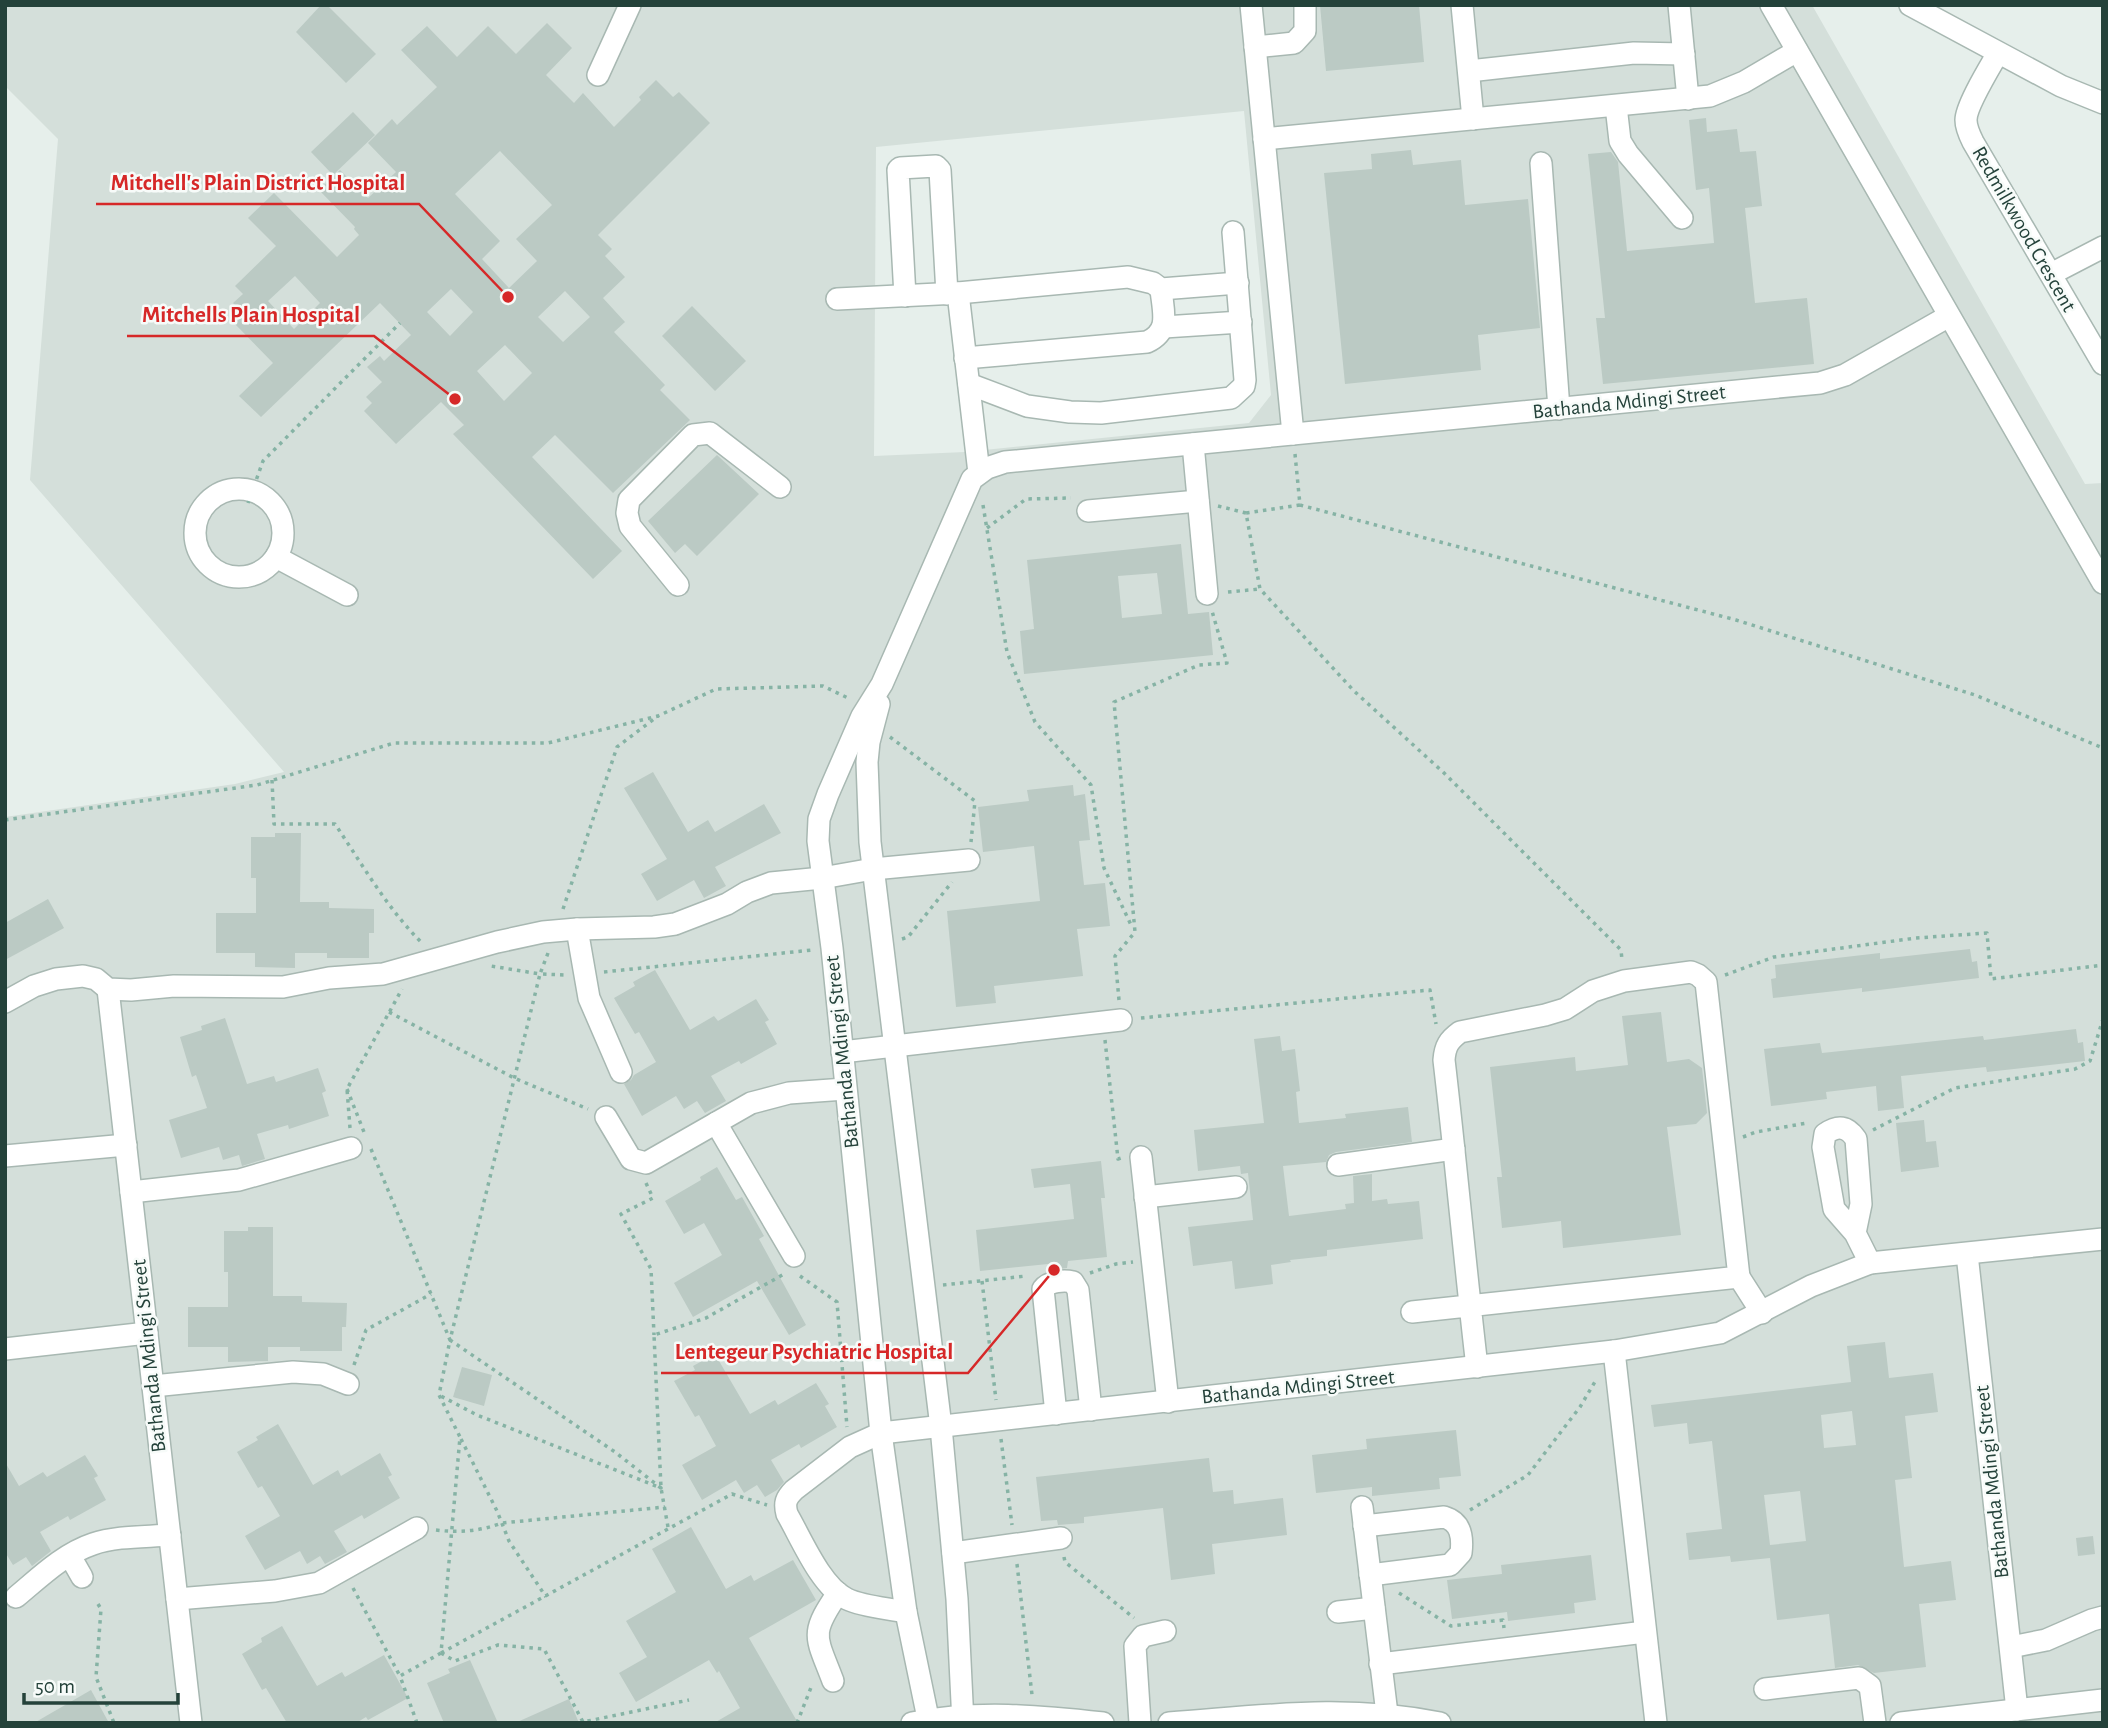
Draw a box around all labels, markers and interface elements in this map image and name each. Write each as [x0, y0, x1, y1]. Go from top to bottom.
street label: Redmilkwood Crescent [1968, 143, 2080, 315]
callout: Mitchell's Plain District Hospital [96, 160, 419, 204]
text: Mitchell's Plain District Hospital [111, 172, 405, 195]
callout: Mitchells Plain Hospital [127, 292, 374, 336]
text: Mitchells Plain Hospital [142, 304, 360, 327]
street label: Bathanda Mdingi Street [1531, 381, 1727, 423]
street label: Bathanda Mdingi Street [821, 954, 863, 1150]
street label: Bathanda Mdingi Street [128, 1258, 170, 1454]
callout: Lentegeur Psychiatric Hospital [661, 1329, 968, 1373]
text: Lentegeur Psychiatric Hospital [675, 1341, 953, 1364]
street label: Bathanda Mdingi Street [1200, 1366, 1396, 1408]
street label: Bathanda Mdingi Street [1971, 1384, 2013, 1580]
scale bar [24, 1662, 178, 1706]
text: 50 m [35, 1676, 75, 1697]

